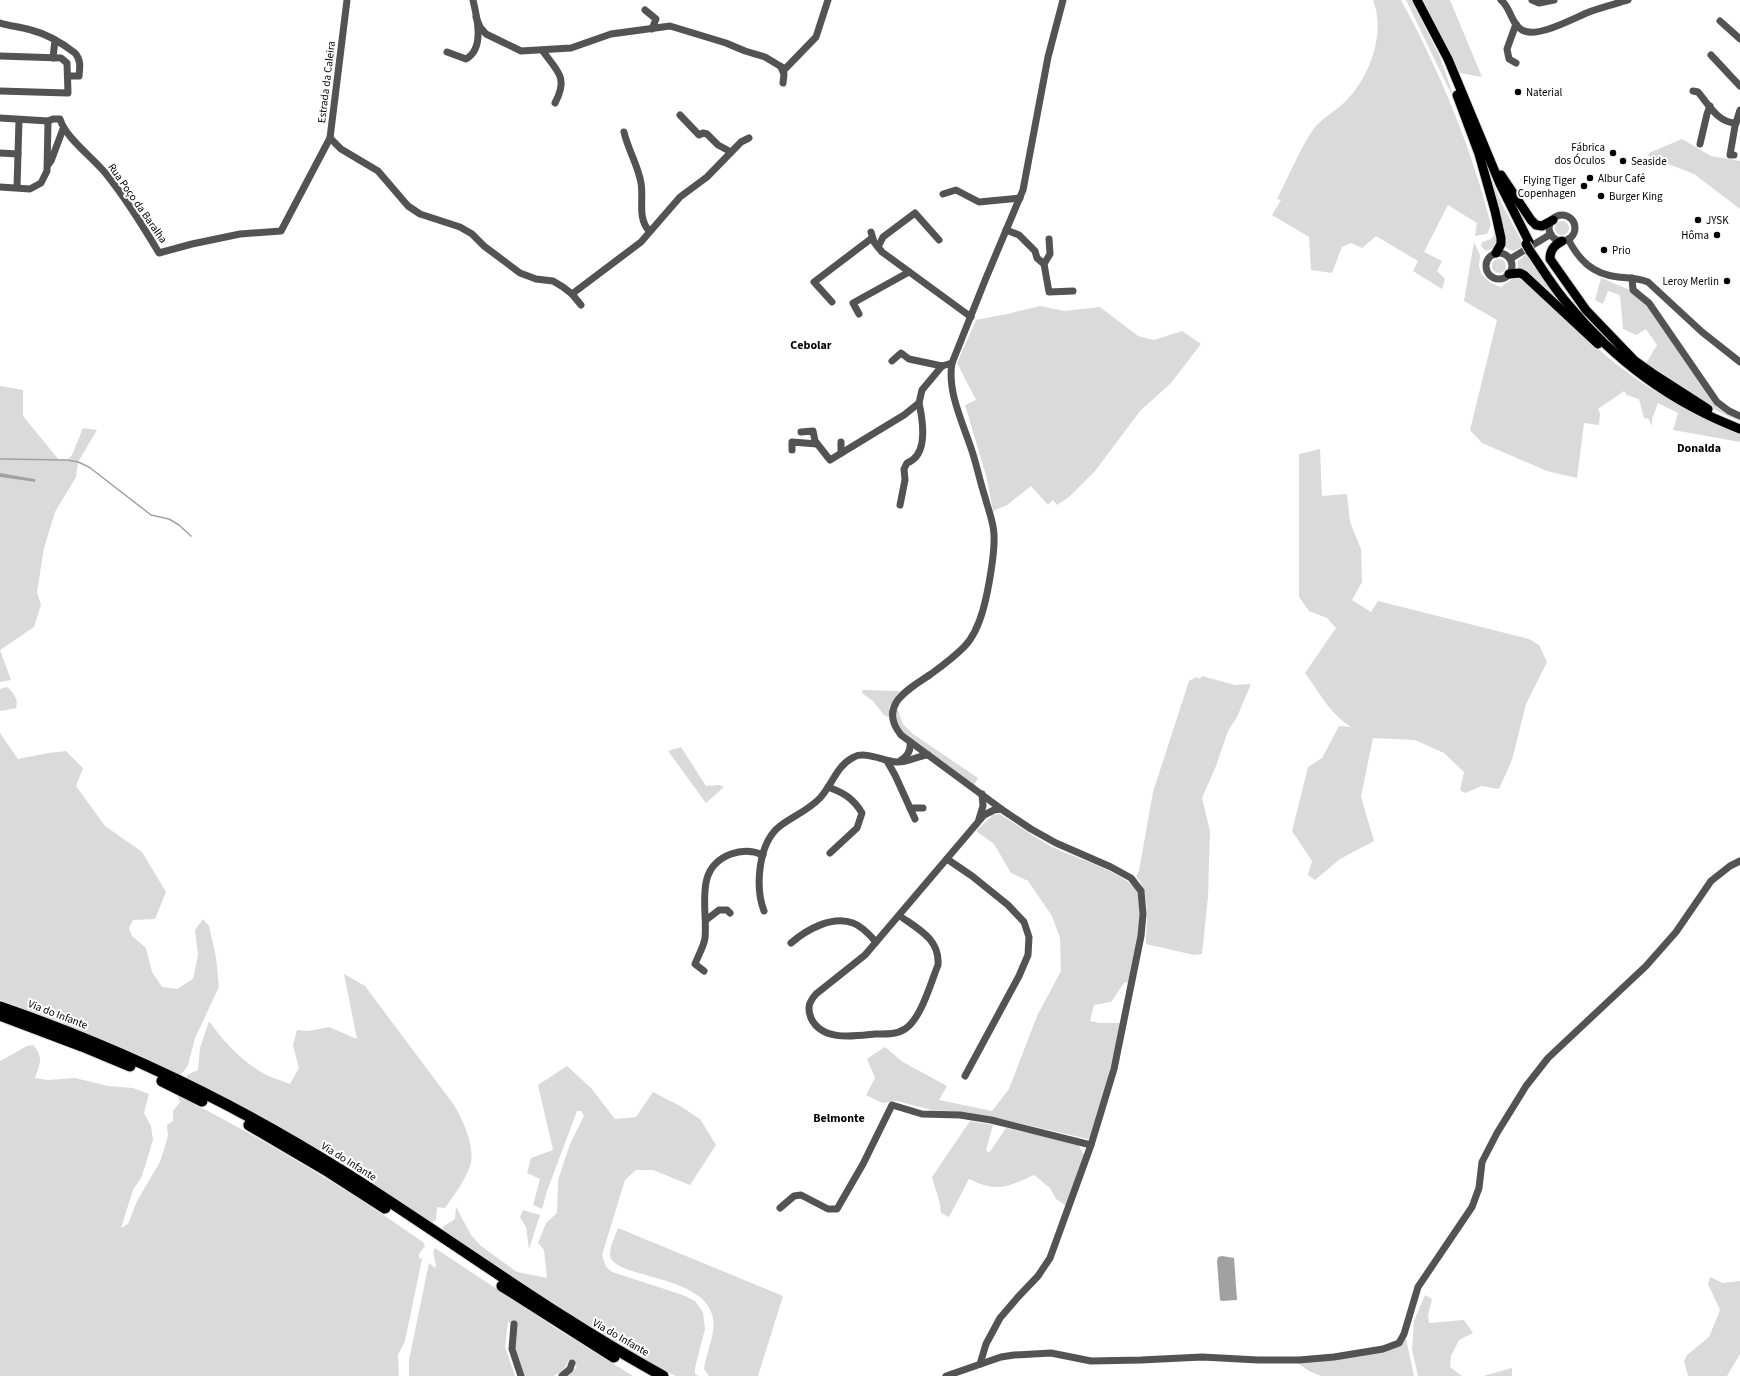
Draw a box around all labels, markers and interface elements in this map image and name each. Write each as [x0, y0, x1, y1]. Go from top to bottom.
street label: Estrada da Caleira [314, 40, 339, 124]
place label: Naterial [1526, 85, 1563, 100]
marker: Naterial [1513, 87, 1523, 97]
place label: Fábrica dos Óculos [1554, 140, 1605, 168]
marker: Fábrica dos Óculos [1608, 148, 1618, 158]
place label: Seaside [1631, 154, 1667, 169]
marker: Seaside [1618, 156, 1628, 166]
street label: Rua Poço da Baralha [104, 160, 171, 246]
place label: Albur Café [1598, 171, 1646, 186]
place label: Flying Tiger Copenhagen [1518, 173, 1576, 201]
marker: Albur Café [1585, 173, 1595, 183]
marker: Flying Tiger Copenhagen [1579, 181, 1589, 191]
place label: Burger King [1609, 189, 1663, 204]
marker: Burger King [1596, 191, 1606, 201]
place label: JYSK [1706, 213, 1729, 228]
marker: JYSK [1693, 215, 1703, 225]
place label: Hôma [1681, 228, 1709, 243]
marker: Hôma [1712, 230, 1722, 240]
place label: Prio [1612, 243, 1631, 258]
marker: Prio [1599, 245, 1609, 255]
place label: Leroy Merlin [1663, 274, 1719, 289]
marker: Leroy Merlin [1722, 276, 1732, 286]
district label: Cebolar [790, 337, 832, 354]
district label: Donalda [1677, 440, 1721, 457]
street label: Via do Infante [26, 996, 90, 1033]
district label: Belmonte [813, 1110, 865, 1127]
street label: Via do Infante [318, 1138, 380, 1185]
street label: Via do Infante [590, 1315, 652, 1360]

